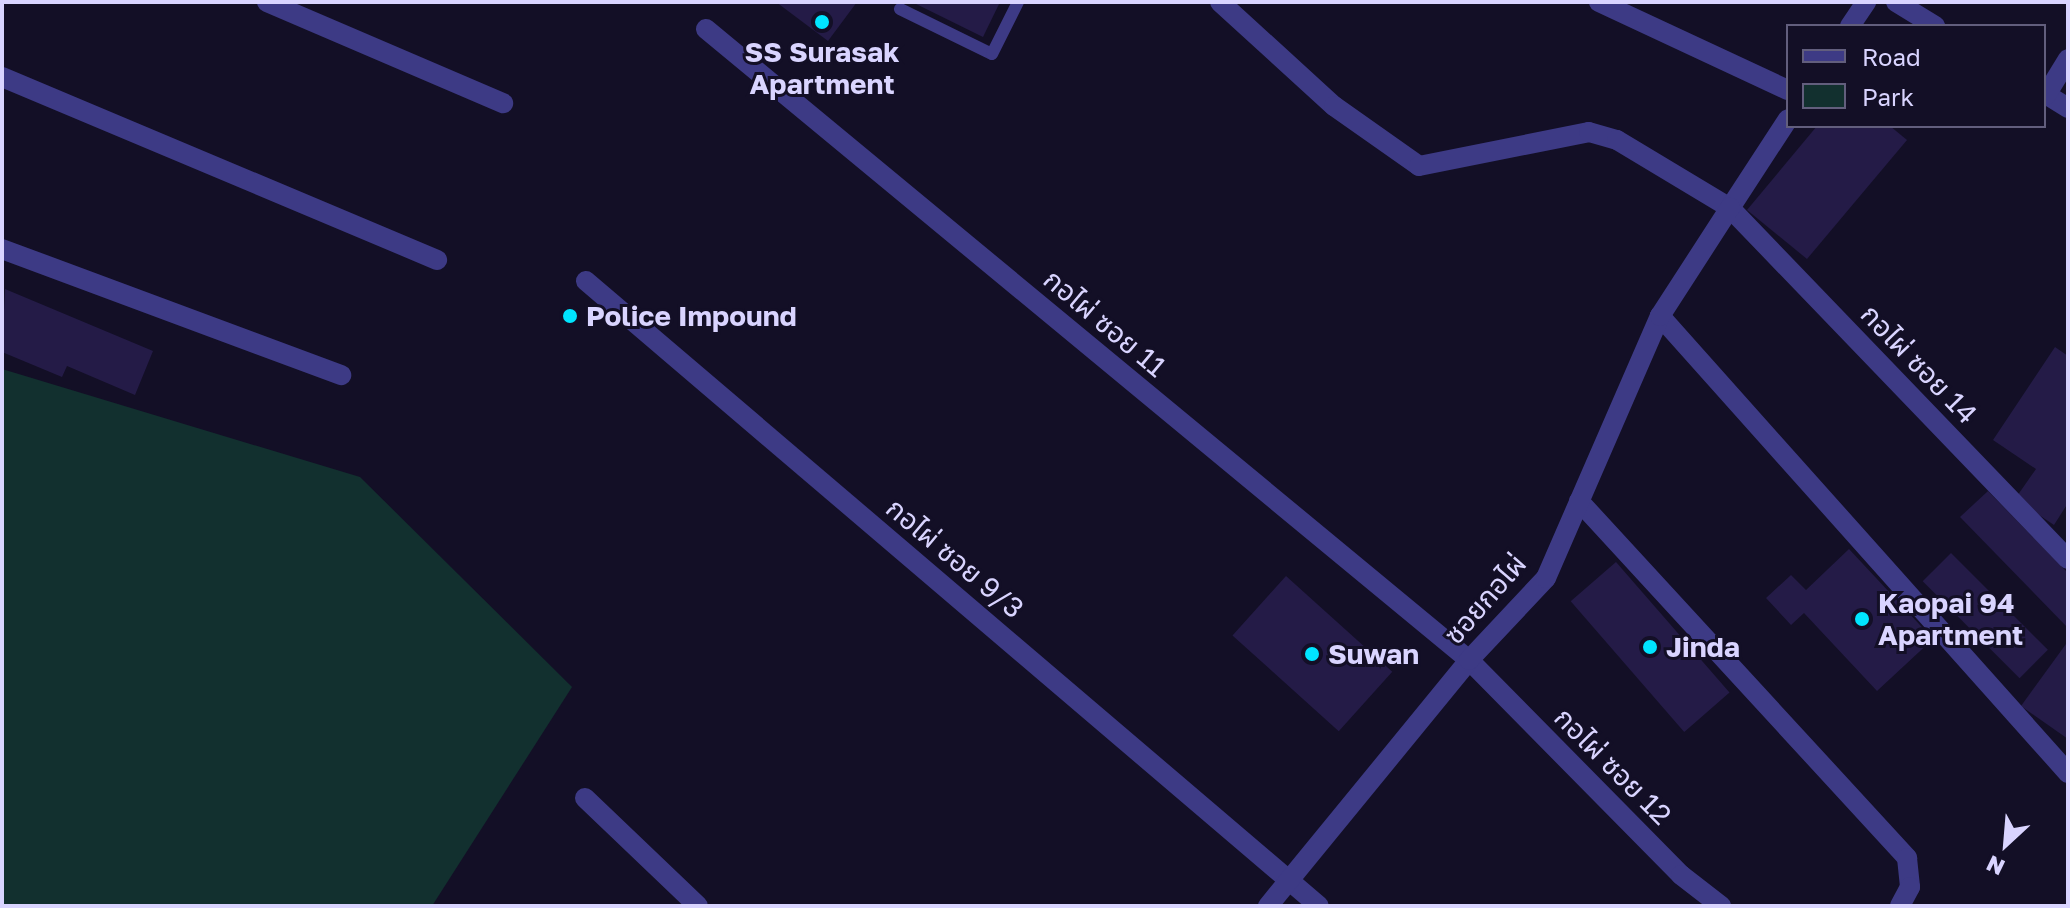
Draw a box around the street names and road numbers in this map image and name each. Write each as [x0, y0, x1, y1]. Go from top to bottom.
street label: กอไผ่ ซอย 11 [1037, 262, 1173, 384]
street label: กอไผ่ ซอย 14 [1854, 297, 1984, 431]
street label: กอไผ่ ซอย 9/3 [880, 491, 1030, 625]
street label: ซอยกอไผ่ [1437, 547, 1533, 651]
street label: กอไผ่ ซอย 12 [1548, 701, 1678, 831]

